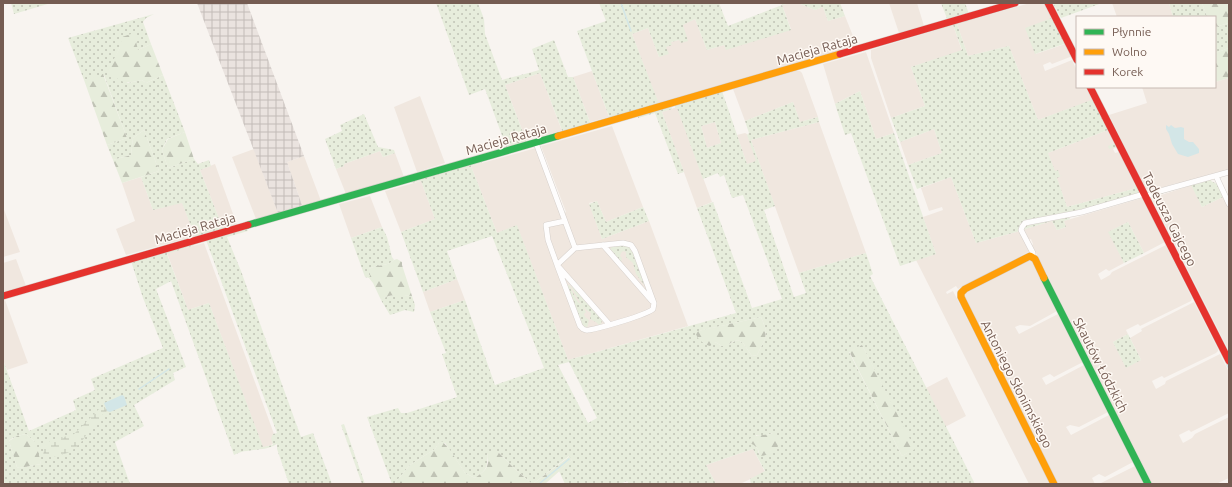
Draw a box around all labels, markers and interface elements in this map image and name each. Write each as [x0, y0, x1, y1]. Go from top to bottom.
legend [1076, 16, 1216, 88]
text: Płynnie [1112, 25, 1151, 38]
street label: Macieja Rataja [775, 31, 859, 67]
text: Wolno [1112, 45, 1147, 58]
text: Korek [1112, 65, 1143, 78]
street label: Macieja Rataja [464, 121, 548, 157]
street label: Tadeusza Gajcego [1140, 170, 1200, 268]
street label: Macieja Rataja [153, 210, 237, 246]
street label: Skautów Łódzkich [1071, 315, 1131, 415]
street label: Antoniego Słonimskiego [979, 318, 1055, 450]

